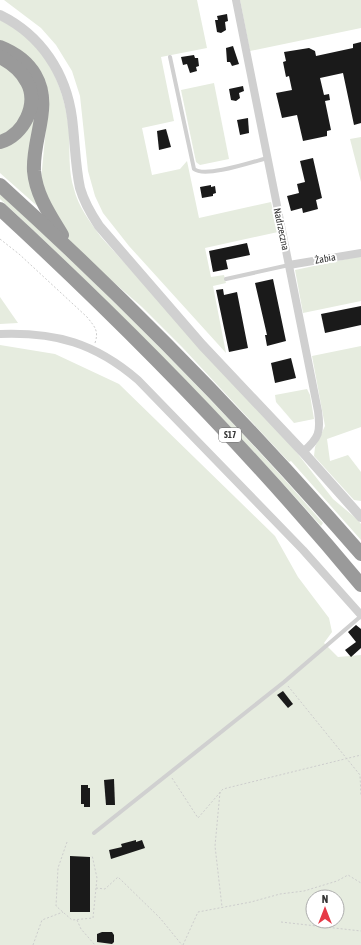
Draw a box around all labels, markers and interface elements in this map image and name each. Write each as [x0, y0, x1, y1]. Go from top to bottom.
street label: Nadrzeczna [272, 207, 291, 252]
street label: Żabia [314, 251, 337, 266]
road number: S17 [219, 428, 241, 442]
north arrow [305, 889, 345, 929]
text: N [322, 893, 328, 905]

